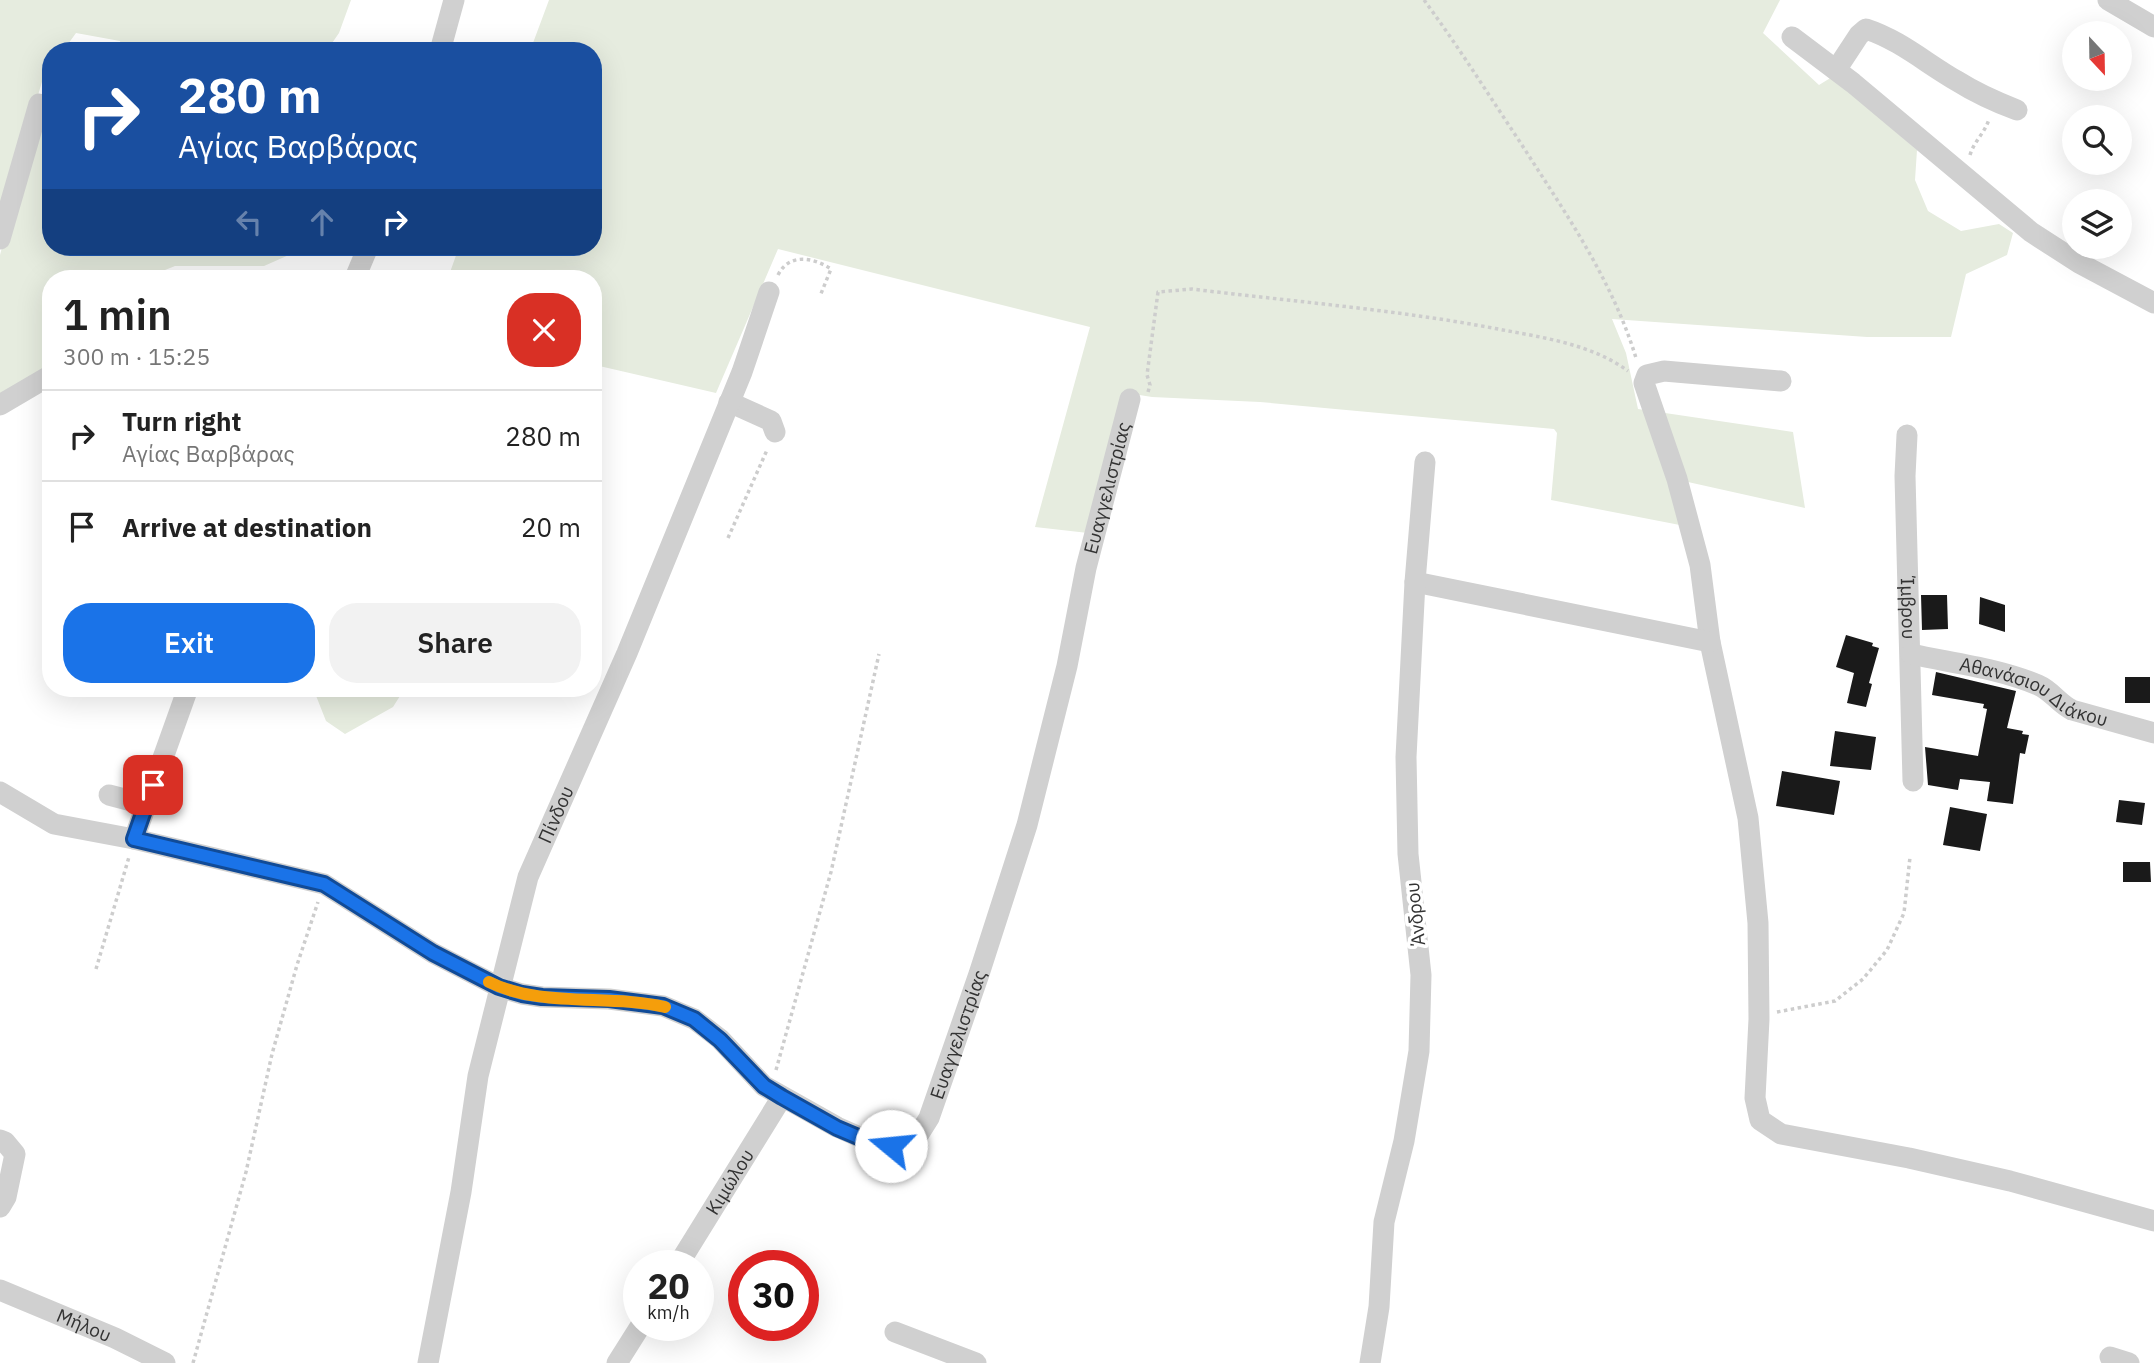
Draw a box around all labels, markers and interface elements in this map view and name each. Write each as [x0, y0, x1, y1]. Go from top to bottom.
north arrow [2062, 21, 2132, 91]
map controls [2062, 21, 2132, 259]
text: 280 m [178, 63, 322, 126]
icon: right [63, 70, 154, 161]
button: search [2062, 105, 2132, 175]
text: Αγίας Βαρβάρας [178, 125, 418, 167]
button: layers [2062, 189, 2132, 259]
icon: left [230, 203, 268, 241]
icon: ahead [303, 203, 341, 241]
icon: right [376, 203, 414, 241]
text: 1 min [63, 287, 172, 342]
button: close [507, 293, 581, 367]
text: 300 m · 15:25 [63, 341, 210, 371]
text: Turn right [122, 404, 241, 438]
icon: right [63, 417, 101, 455]
text: 280 m [505, 419, 581, 453]
street label: Ευαγγελιστρίας [1078, 419, 1136, 557]
text: Αγίας Βαρβάρας [122, 438, 295, 468]
icon: arrive [63, 508, 101, 546]
text: Arrive at destination [122, 510, 372, 544]
text: 20 m [521, 510, 581, 544]
street label: Ίμβρου [1896, 575, 1921, 640]
button: Exit [63, 603, 315, 683]
button: Share [329, 603, 581, 683]
street label: Αθανάσιου Διάκου [1957, 652, 2111, 732]
pin [123, 755, 183, 815]
icon: arrive [134, 766, 172, 804]
street label: Πίνδου [533, 782, 579, 847]
street label: Άνδρου [1400, 881, 1430, 947]
street label: Ευαγγελιστρίας [924, 967, 992, 1102]
position arrow [854, 1109, 928, 1183]
street label: Κιμώλου [700, 1144, 759, 1219]
speed limit sign: 30 [728, 1250, 819, 1341]
text: 20 [647, 1263, 690, 1309]
text: km/h [647, 1301, 690, 1324]
street label: Μήλου [53, 1303, 115, 1347]

